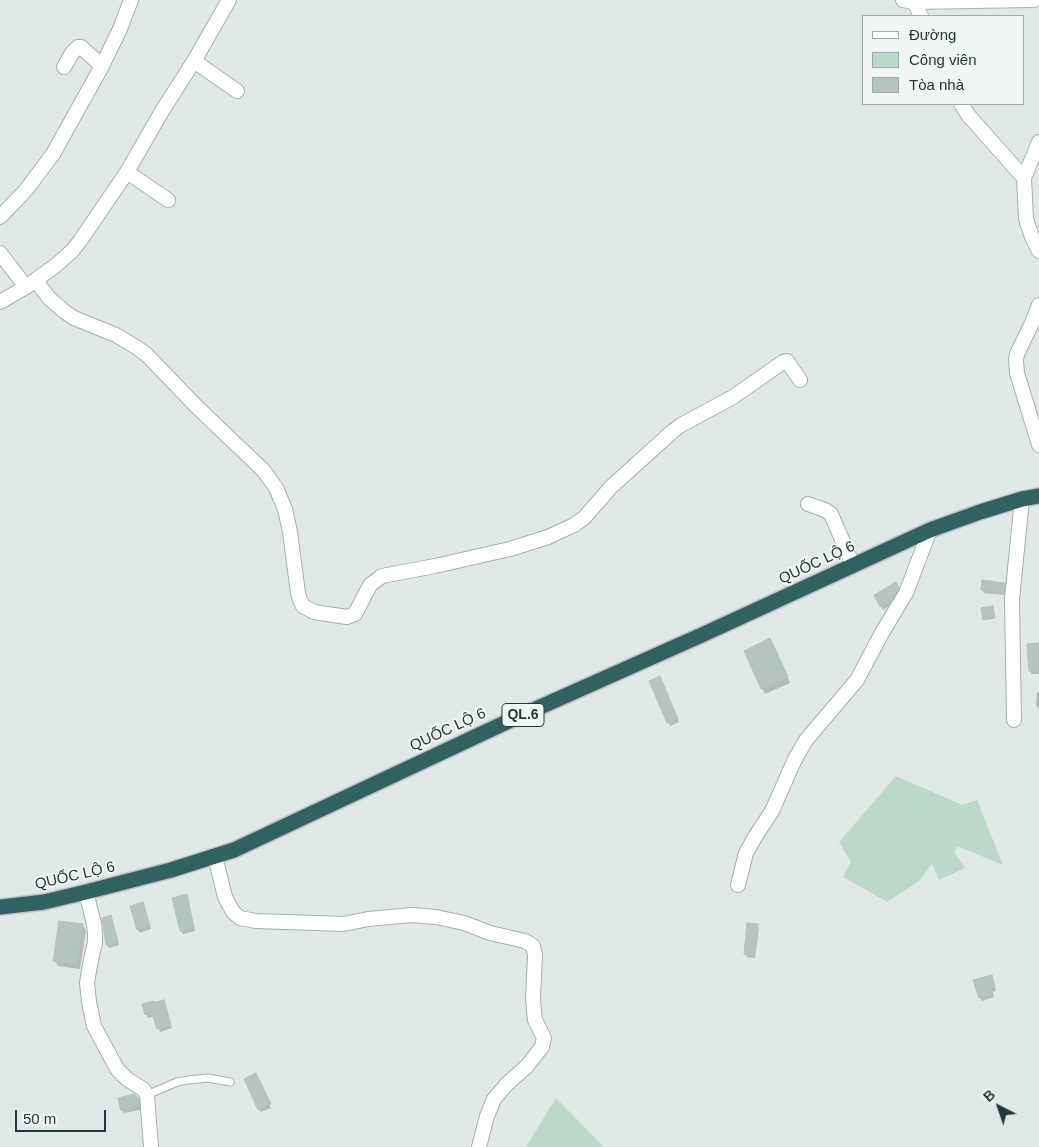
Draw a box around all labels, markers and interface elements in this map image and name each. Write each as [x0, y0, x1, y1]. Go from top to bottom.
legend [862, 15, 1024, 105]
text: Đường [909, 26, 956, 43]
text: Công viên [909, 51, 977, 68]
text: Tòa nhà [909, 76, 964, 93]
street label: QUỐC LỘ 6 [776, 538, 858, 588]
road number: QL.6 [502, 704, 544, 726]
street label: QUỐC LỘ 6 [407, 705, 489, 755]
street label: QUỐC LỘ 6 [33, 858, 117, 894]
north arrow [974, 1082, 1024, 1132]
text: B [980, 1086, 998, 1105]
scale bar [18, 1100, 109, 1132]
text: 50 m [23, 1110, 56, 1127]

